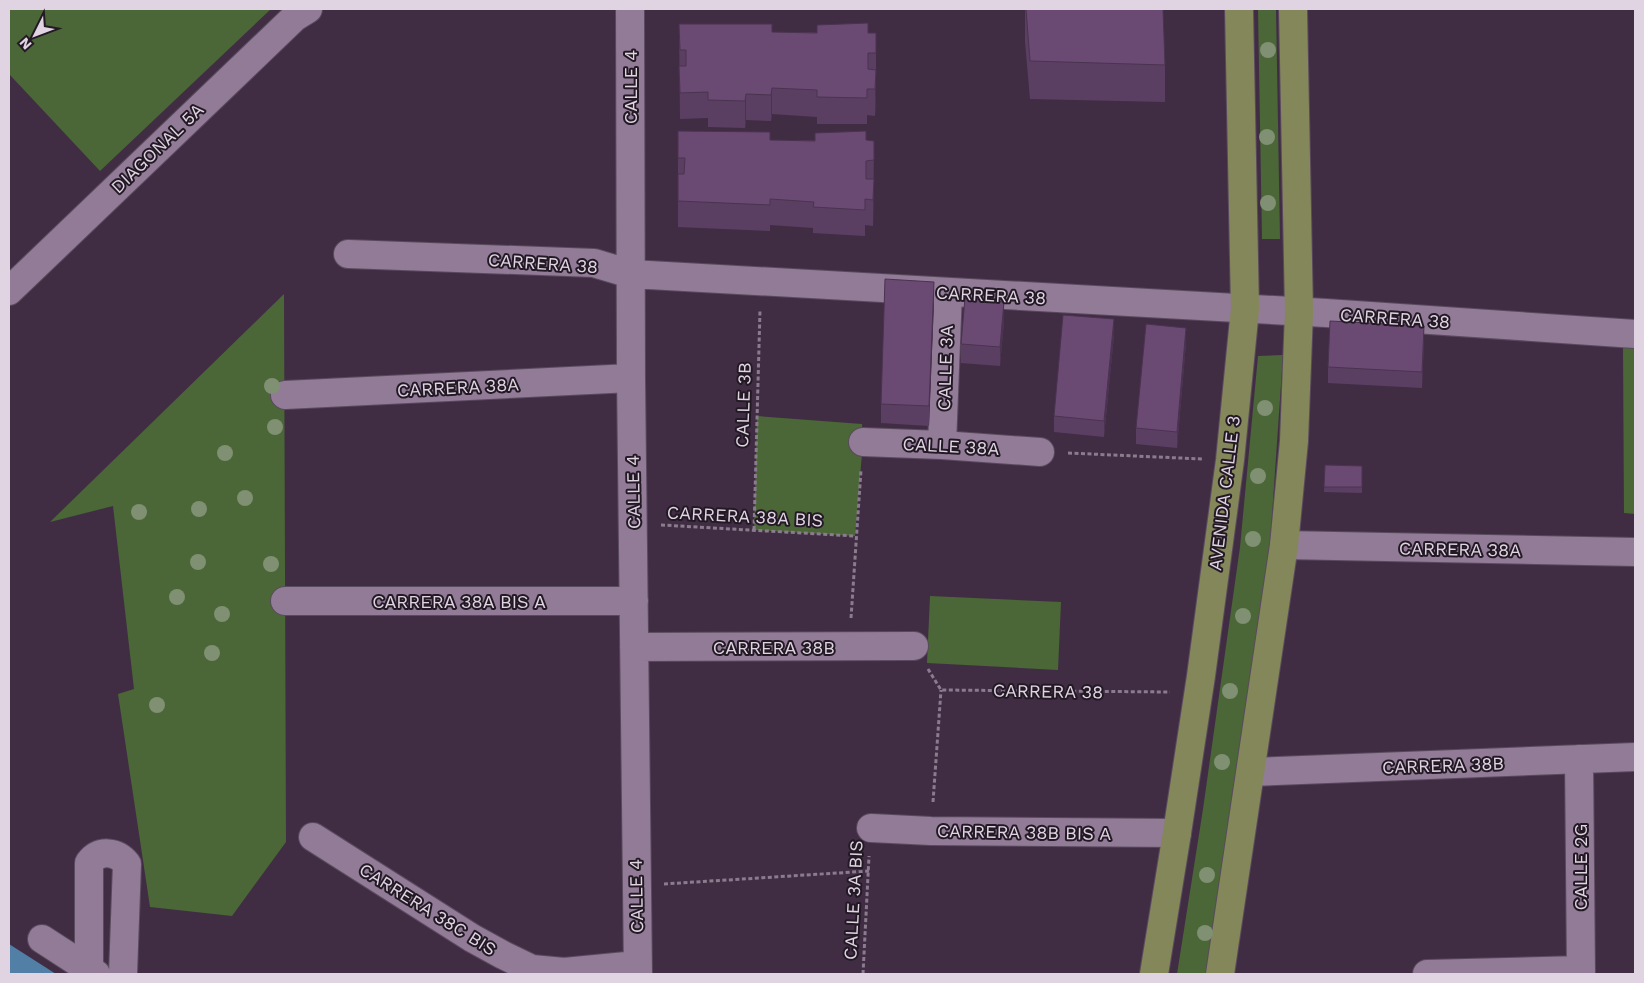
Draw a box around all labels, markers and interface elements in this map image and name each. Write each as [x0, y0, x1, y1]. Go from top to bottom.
north arrow [10, 10, 60, 60]
text: N [16, 34, 35, 53]
street label: CALLE 4 [620, 50, 641, 124]
street label: DIAGONAL 5A [106, 99, 208, 197]
street label: CARRERA 38 [487, 249, 599, 277]
street label: CARRERA 38 [935, 282, 1047, 308]
street label: CARRERA 38 [1339, 304, 1451, 332]
street label: CALLE 3A [933, 325, 957, 411]
street label: CALLE 3B [731, 362, 755, 448]
street label: CARRERA 38A [396, 373, 520, 401]
street label: AVENIDA CALLE 3 [1204, 414, 1244, 572]
street label: CALLE 38A [902, 433, 1000, 459]
street label: CALLE 4 [622, 455, 644, 529]
street label: CARRERA 38A BIS [666, 501, 824, 531]
street label: CARRERA 38A [1399, 537, 1521, 561]
street label: CARRERA 38A BIS A [372, 591, 546, 612]
street label: CARRERA 38B [713, 637, 835, 658]
street label: CARRERA 38 [993, 680, 1103, 702]
street label: CARRERA 38B [1382, 752, 1504, 778]
street label: CARRERA 38B BIS A [937, 820, 1111, 844]
street label: CALLE 2G [1570, 824, 1591, 910]
street label: CALLE 3A BIS [839, 840, 867, 960]
street label: CARRERA 38C BIS [356, 858, 500, 960]
street label: CALLE 4 [625, 859, 647, 933]

